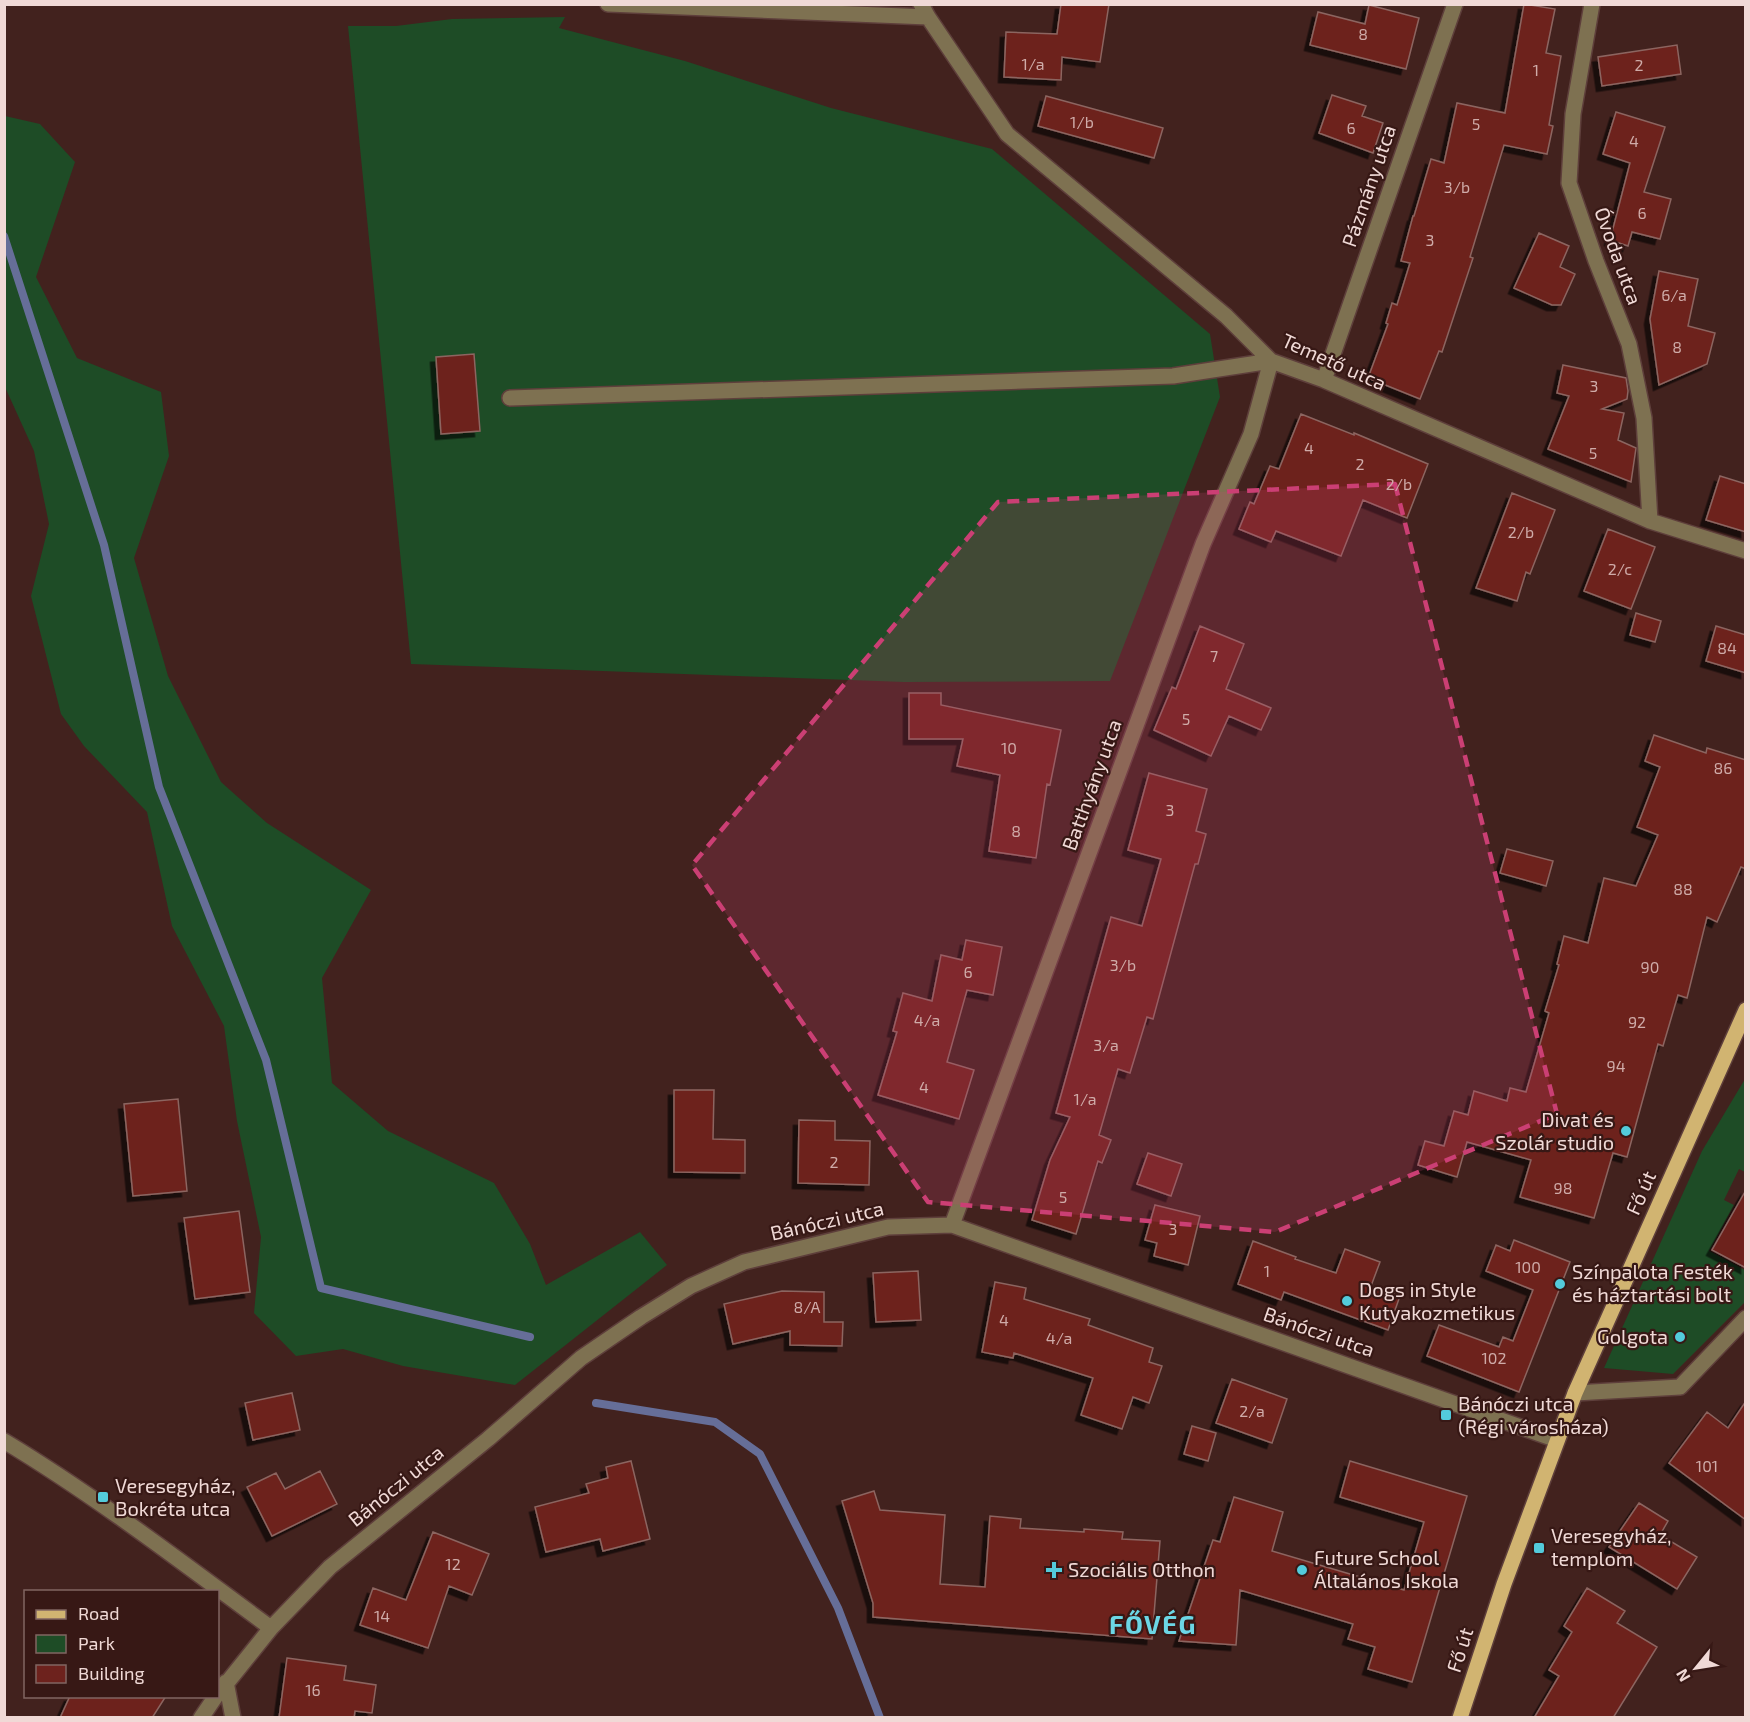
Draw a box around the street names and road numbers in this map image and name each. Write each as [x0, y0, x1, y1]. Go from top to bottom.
street label: Pázmány utca [1336, 122, 1400, 250]
street label: Óvoda utca [1590, 204, 1648, 308]
street label: Temető utca [1279, 327, 1390, 395]
street label: Batthyány utca [1056, 716, 1126, 853]
street label: Fő út [1620, 1167, 1660, 1218]
street label: Bánóczi utca [768, 1195, 886, 1245]
street label: Bánóczi utca [1261, 1301, 1378, 1361]
street label: Bánóczi utca [343, 1440, 448, 1531]
street label: Fő út [1441, 1624, 1478, 1675]

